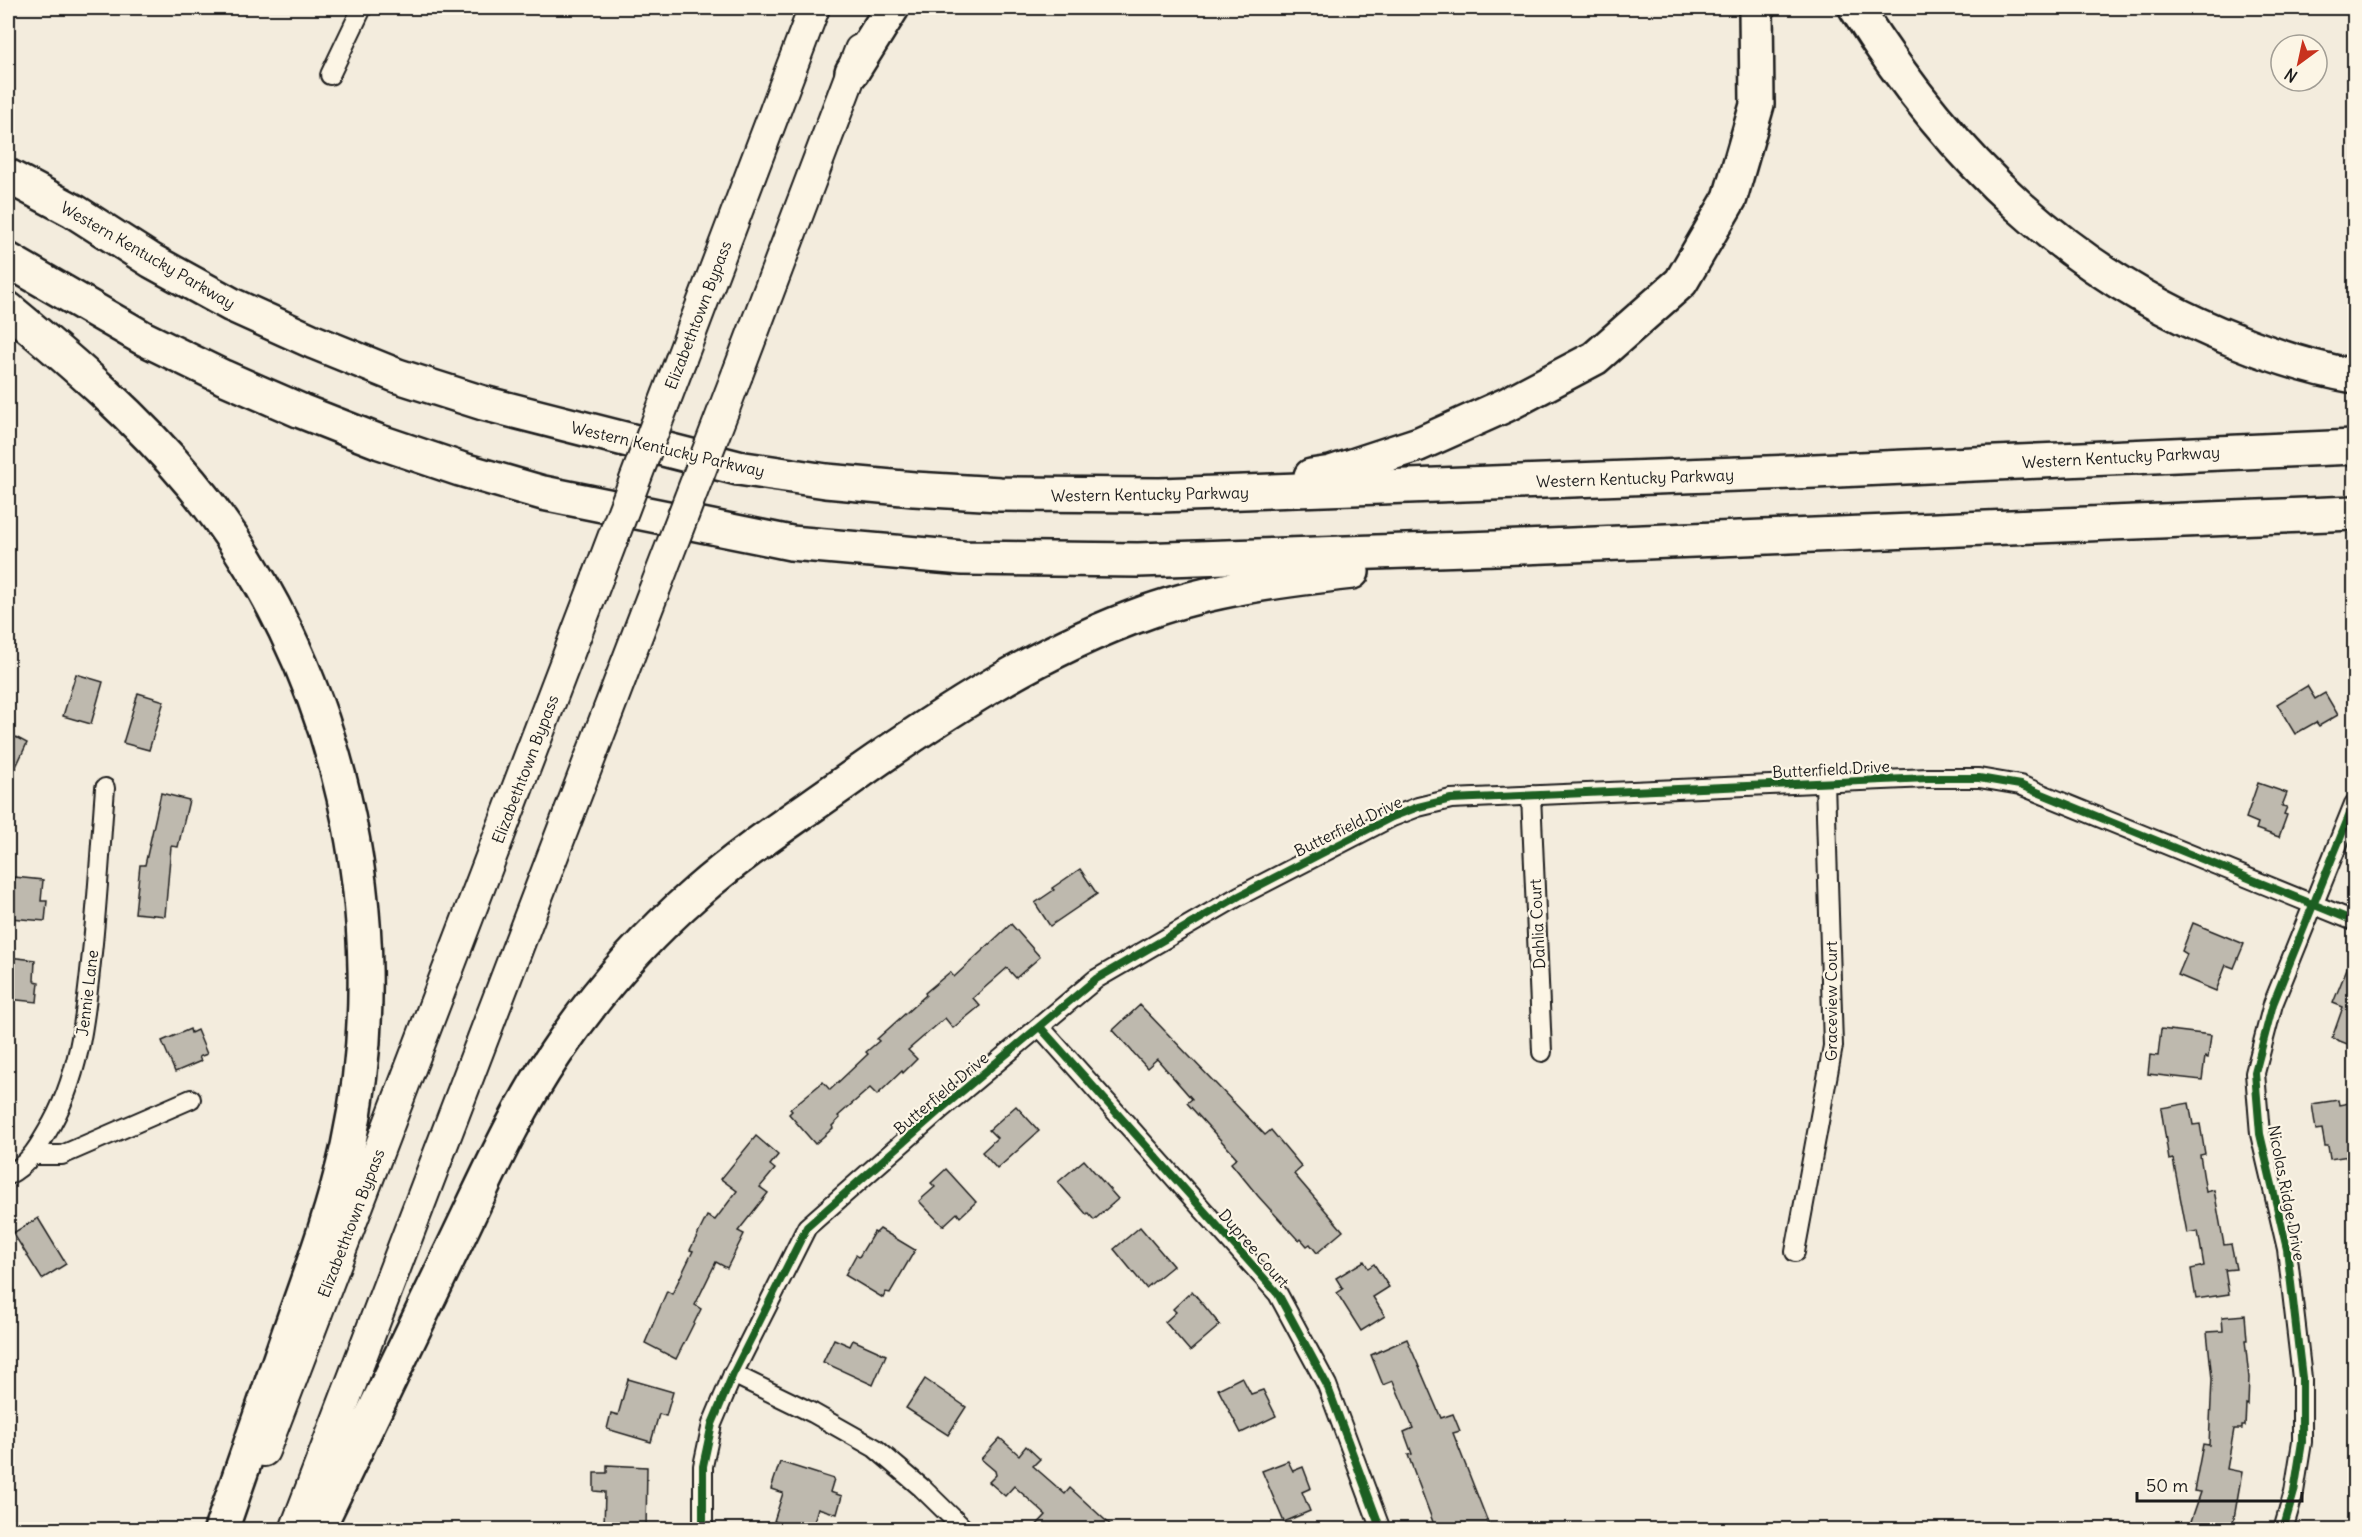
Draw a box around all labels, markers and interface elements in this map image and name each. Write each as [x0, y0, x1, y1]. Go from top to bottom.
north arrow [2269, 33, 2329, 93]
text: N [2281, 64, 2301, 87]
street label: Western Kentucky Parkway [57, 197, 239, 313]
street label: Elizabethtown Bypass [660, 238, 736, 392]
street label: Western Kentucky Parkway [569, 417, 767, 481]
street label: Western Kentucky Parkway [2022, 442, 2220, 472]
street label: Western Kentucky Parkway [1536, 465, 1734, 491]
street label: Western Kentucky Parkway [1051, 482, 1249, 506]
street label: Elizabethtown Bypass [487, 692, 563, 846]
street label: Butterfield Drive [1772, 756, 1890, 782]
street label: Butterfield Drive [1291, 791, 1405, 861]
street label: Dahlia Court [1525, 878, 1549, 970]
street label: Graceview Court [1821, 940, 1841, 1061]
street label: Jennie Lane [72, 949, 102, 1037]
street label: Butterfield Drive [890, 1048, 992, 1138]
street label: Nicolas Ridge Drive [2264, 1123, 2310, 1263]
street label: Elizabethtown Bypass [313, 1146, 389, 1300]
street label: Dupree Court [1214, 1205, 1294, 1292]
scale bar [2137, 1465, 2302, 1503]
text: 50 m [2146, 1474, 2188, 1497]

